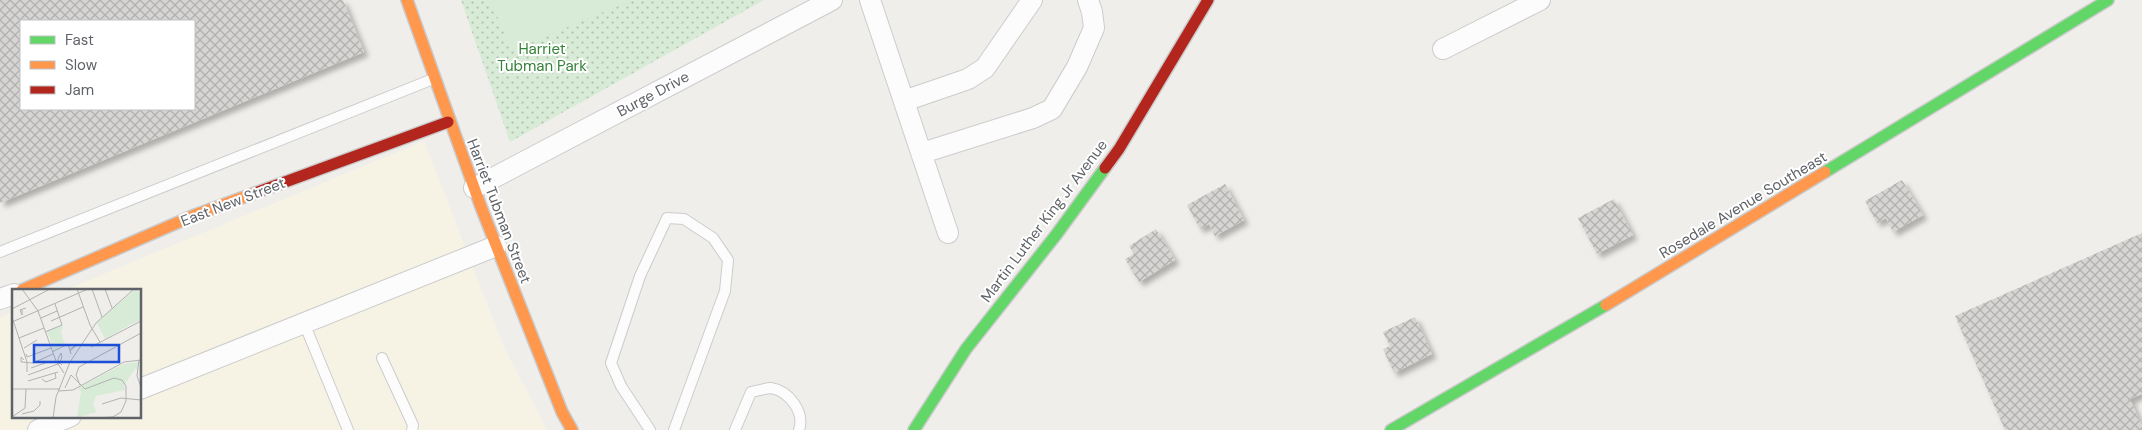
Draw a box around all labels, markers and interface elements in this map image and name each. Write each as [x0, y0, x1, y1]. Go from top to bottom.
legend [20, 20, 195, 110]
text: Fast [65, 30, 94, 50]
park label: Harriet Tubman Park [497, 39, 587, 76]
text: Slow [65, 55, 98, 75]
street label: Burge Drive [613, 67, 693, 121]
text: Jam [65, 80, 94, 100]
street label: Harriet Tubman Street [462, 136, 536, 286]
street label: Martin Luther King Jr Avenue [976, 136, 1112, 306]
street label: Rosedale Avenue Southeast [1655, 147, 1831, 263]
street label: East New Street [178, 173, 288, 231]
inset map [12, 289, 141, 418]

